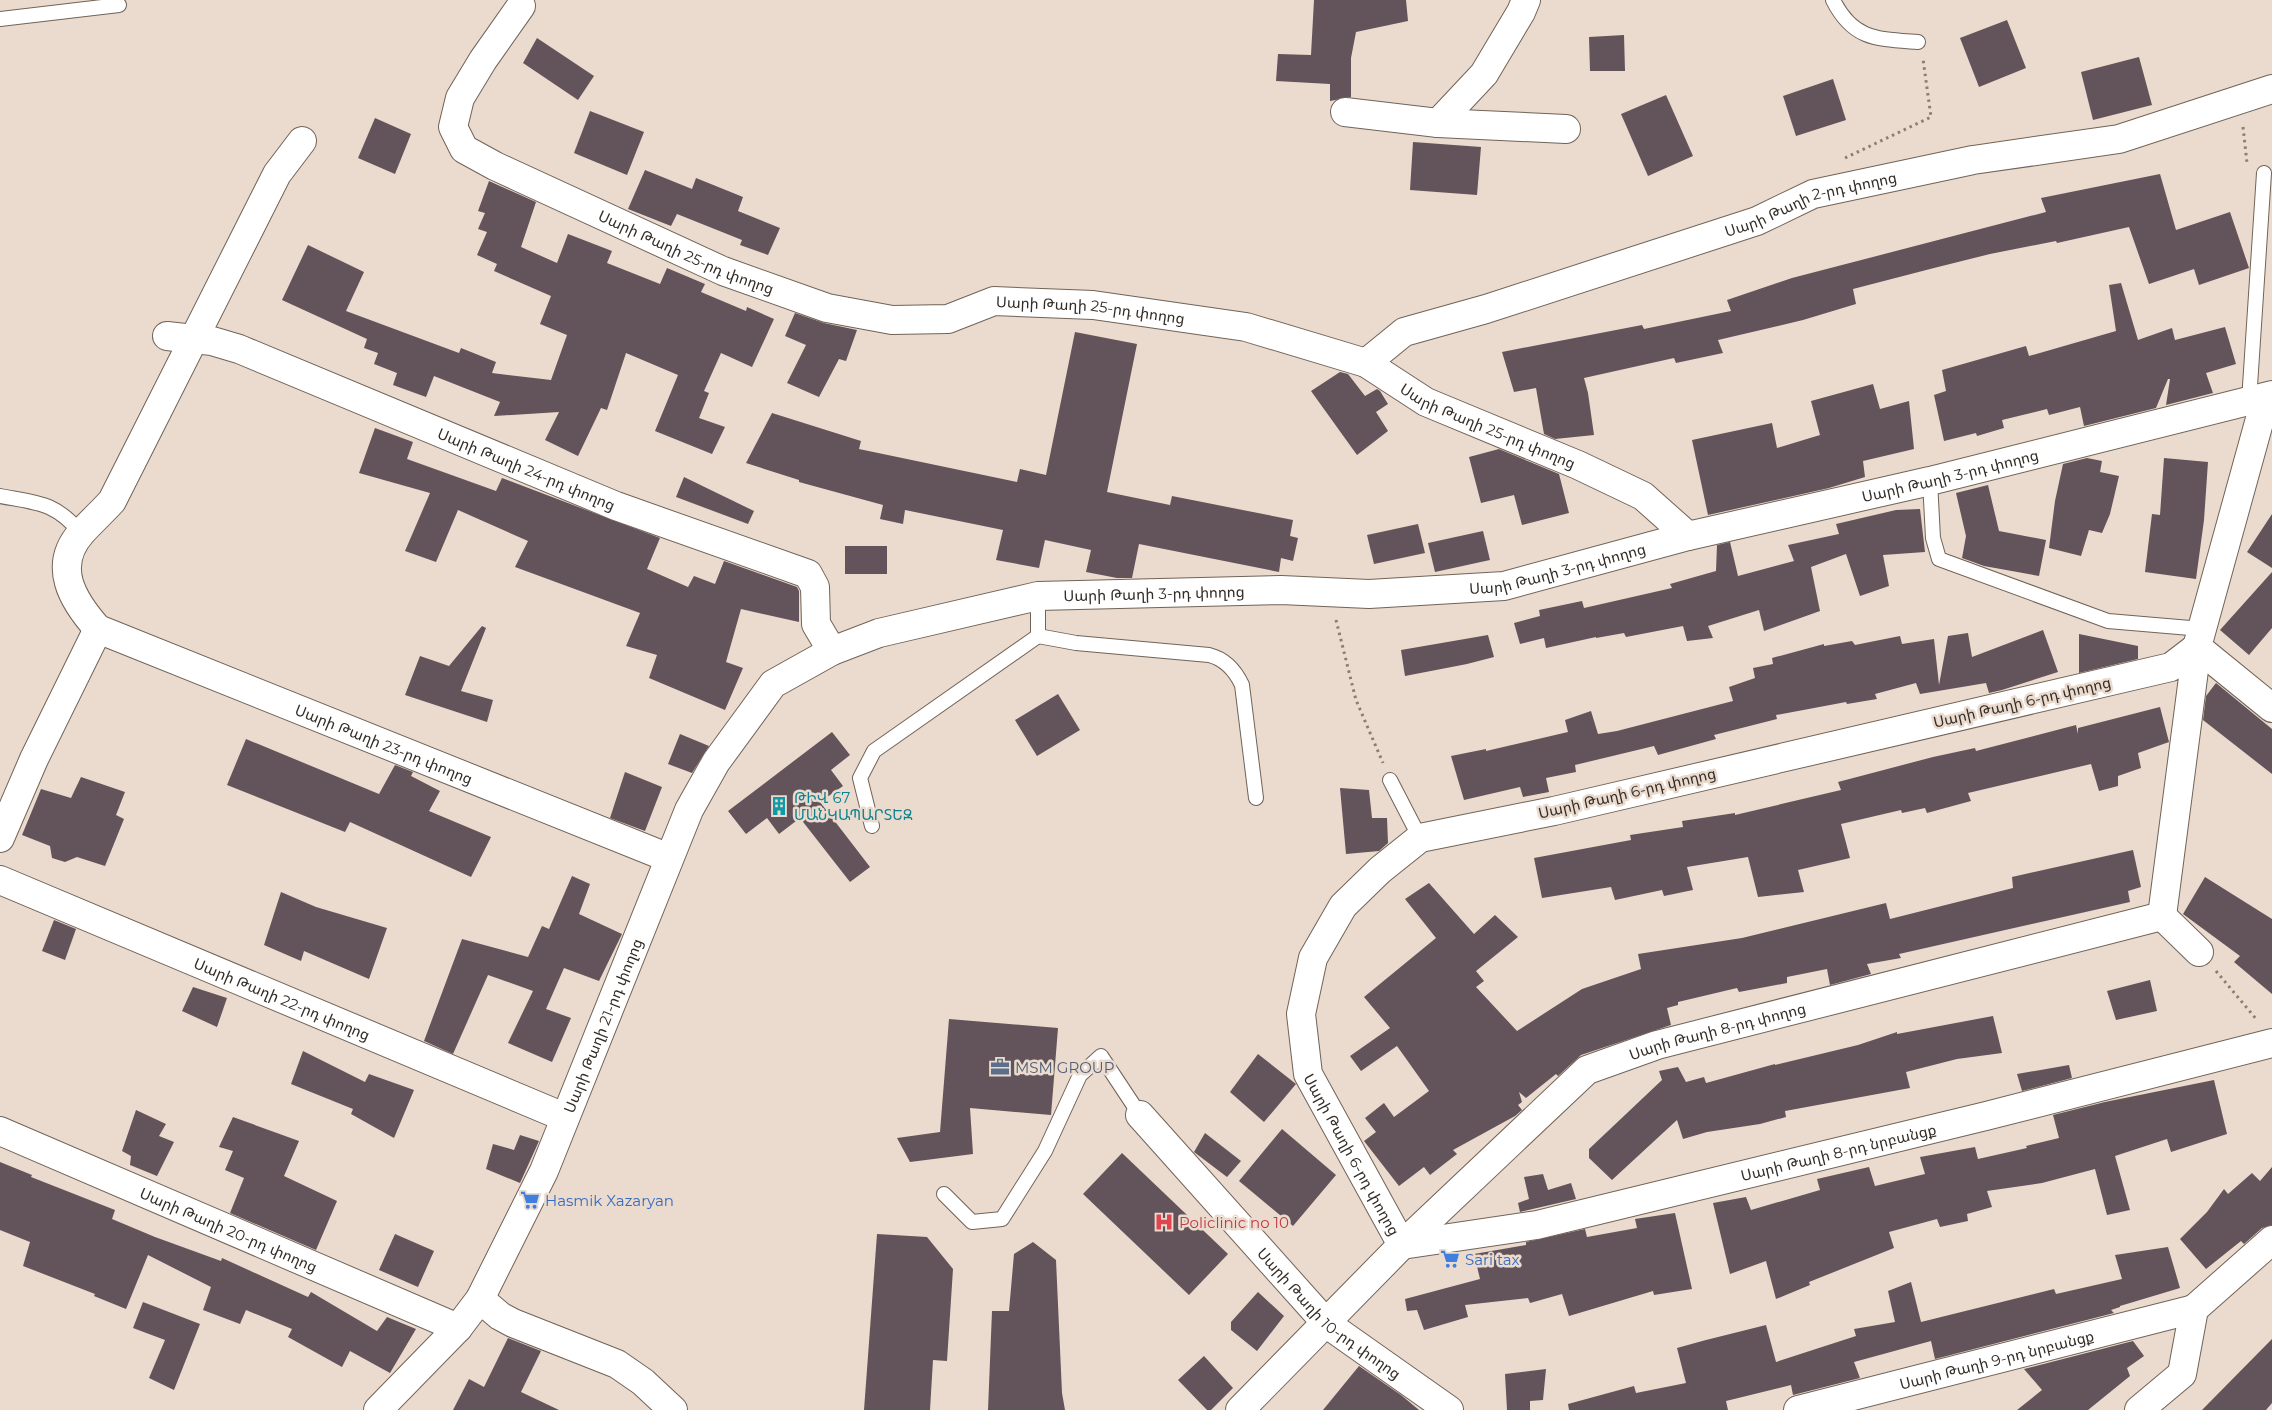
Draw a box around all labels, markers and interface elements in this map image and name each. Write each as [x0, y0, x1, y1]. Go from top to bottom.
street label: Սարի Թաղի 2-րդ փողոց [1722, 167, 1898, 240]
street label: Սարի Թաղի 25-րդ փողոց [595, 205, 777, 298]
street label: Սարի Թաղի 25-րդ փողոց [996, 292, 1186, 328]
street label: Սարի Թաղի 25-րդ փողոց [1397, 379, 1579, 472]
street label: Սարի Թաղի 24-րդ փողոց [435, 423, 618, 514]
street label: Սարի Թաղի 3-րդ փողոց [1860, 445, 2040, 506]
street label: Սարի Թաղի 3-րդ փողոց [1469, 538, 1648, 598]
street label: Սարի Թաղի 3-րդ փողոց [1063, 581, 1245, 605]
street label: Սարի Թաղի 6-րդ փողոց [1931, 672, 2113, 732]
street label: Սարի Թաղի 23-րդ փողոց [293, 700, 476, 788]
street label: Սարի Թաղի 6-րդ փողոց [1536, 763, 1718, 823]
place label: ԹԻՎ 67 ՄԱՆԿԱՊԱՐՏԵԶ [794, 788, 913, 824]
building icon: ԹԻՎ 67 ՄԱՆԿԱՊԱՐՏԵԶ [768, 795, 790, 817]
street label: Սարի Թաղի 21-րդ փողոց [559, 935, 646, 1115]
street label: Սարի Թաղի 22-րդ փողոց [191, 953, 373, 1044]
street label: Սարի Թաղի 8-րդ փողոց [1626, 998, 1807, 1064]
office icon: MSM GROUP [989, 1056, 1011, 1078]
place label: MSM GROUP [1015, 1058, 1114, 1077]
street label: Սարի Թաղի 6-րդ փողոց [1300, 1070, 1404, 1239]
street label: Սարի Թաղի 8-րդ նրբանցք [1739, 1119, 1938, 1185]
street label: Սարի Թաղի 20-րդ փողոց [137, 1183, 320, 1276]
supermarket icon: Hasmik Xazaryan [519, 1189, 541, 1211]
place label: Hasmik Xazaryan [545, 1191, 674, 1210]
hospital icon: Policlinic no 10 [1153, 1211, 1175, 1233]
place label: Policlinic no 10 [1179, 1213, 1289, 1232]
street label: Սարի Թաղի 10-րդ փողոց [1254, 1244, 1405, 1383]
supermarket icon: Sari tax [1439, 1248, 1461, 1270]
place label: Sari tax [1465, 1250, 1520, 1269]
street label: Սարի Թաղի 9-րդ նրբանցք [1897, 1325, 2096, 1393]

